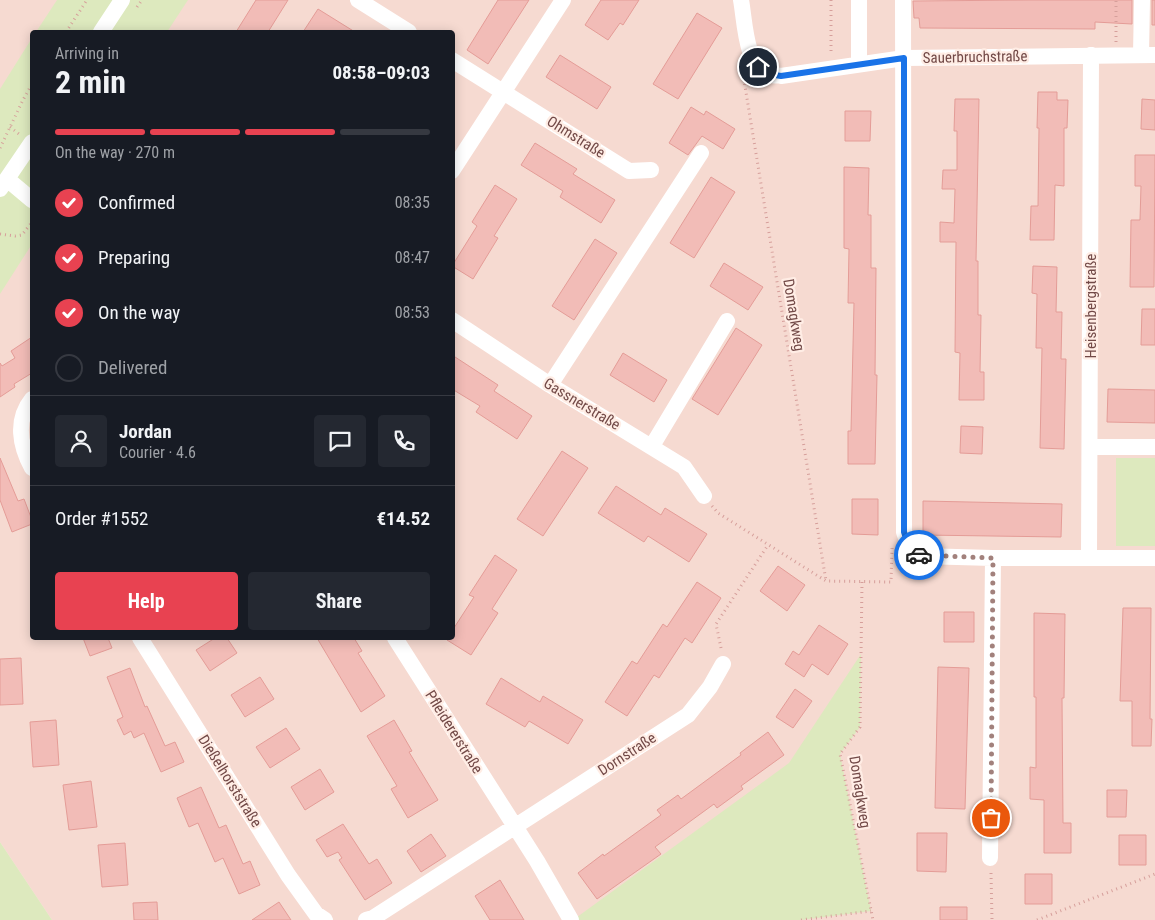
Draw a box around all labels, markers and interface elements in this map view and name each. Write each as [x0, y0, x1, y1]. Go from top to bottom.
text: Arriving in [55, 44, 119, 63]
pin [737, 46, 779, 88]
street label: Sauerbruchstraße [922, 47, 1028, 67]
icon: home [744, 53, 772, 81]
text: 08:58–09:03 [332, 61, 430, 84]
text: 2 min [55, 63, 126, 101]
street label: Ohmstraße [544, 112, 608, 162]
text: On the way · 270 m [55, 143, 175, 162]
icon: check [55, 189, 83, 217]
text: Confirmed [98, 191, 175, 214]
text: 08:35 [395, 193, 430, 212]
icon: check [55, 244, 83, 272]
text: Preparing [98, 246, 170, 269]
text: 08:47 [395, 248, 430, 267]
street label: Heisenbergstraße [1082, 254, 1100, 358]
street label: Domagkweg [779, 278, 809, 352]
icon: check [55, 299, 83, 327]
text: On the way [98, 301, 180, 324]
text: 08:53 [395, 303, 430, 322]
text: Delivered [98, 356, 167, 379]
street label: Gassnerstraße [540, 374, 624, 434]
button: person [55, 415, 107, 467]
button: chat [314, 415, 366, 467]
button: phone [378, 415, 430, 467]
text: Jordan [119, 420, 172, 443]
text: Courier · 4.6 [119, 443, 196, 462]
text: Order #1552 [55, 507, 148, 530]
text: €14.52 [376, 507, 430, 530]
courier [894, 530, 944, 580]
icon: car [905, 541, 933, 569]
button: Help [55, 572, 238, 630]
button: Share [248, 572, 430, 630]
street label: Pfleidererstraße [421, 687, 487, 777]
street label: Dornstraße [595, 729, 659, 779]
street label: Dießelhorststraße [194, 731, 266, 831]
street label: Domagkweg [845, 755, 875, 829]
pin [970, 797, 1012, 839]
icon: bag [977, 804, 1005, 832]

